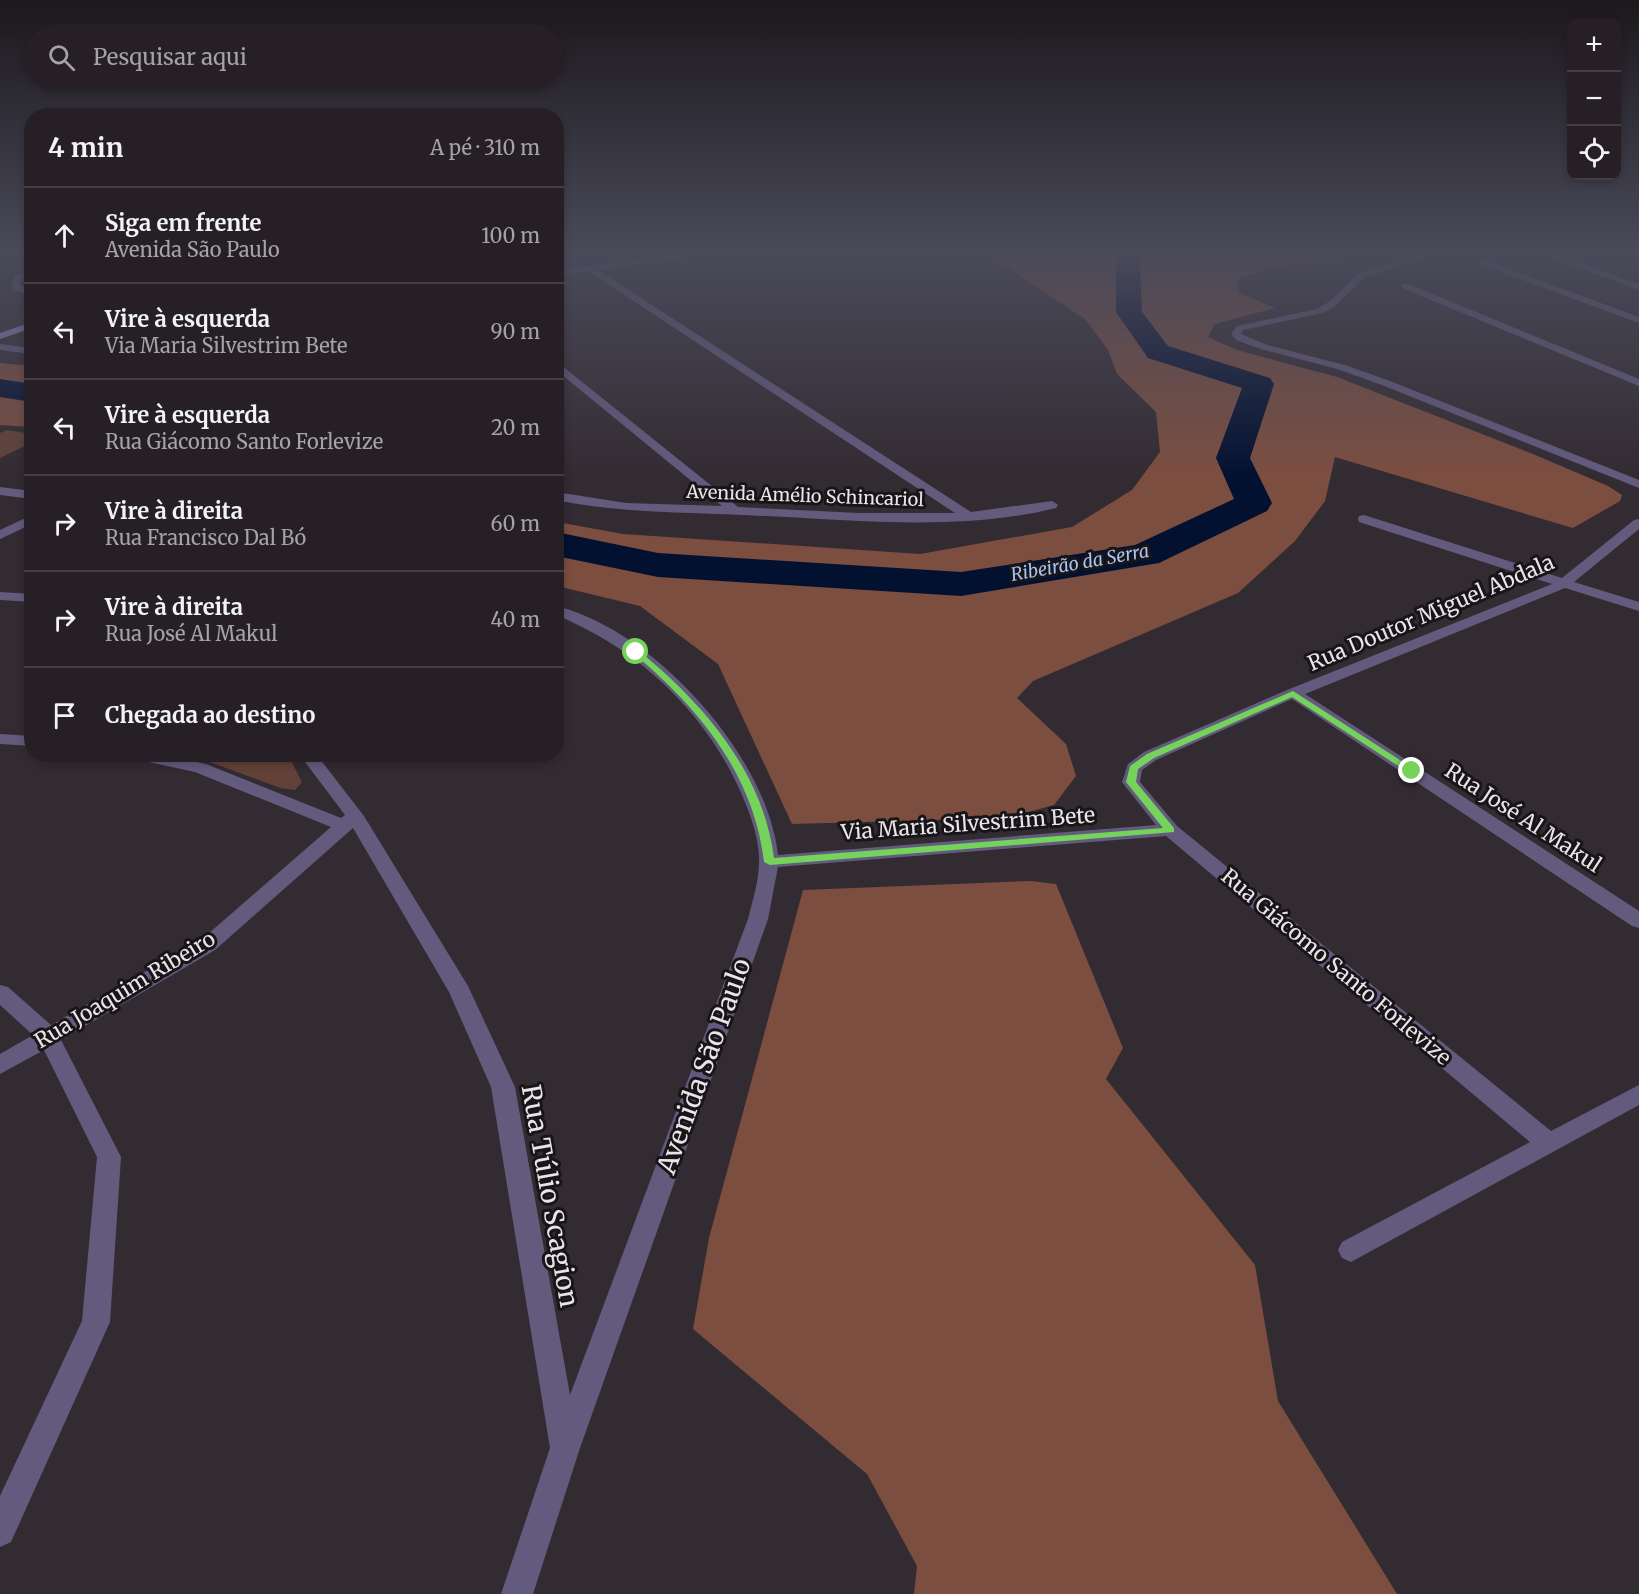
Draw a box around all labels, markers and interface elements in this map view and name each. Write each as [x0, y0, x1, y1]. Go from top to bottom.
map controls [1567, 18, 1621, 180]
button: + [1567, 18, 1621, 72]
search box [24, 24, 564, 90]
icon: search [45, 41, 78, 74]
text: Pesquisar aqui [93, 43, 247, 71]
button: − [1567, 72, 1621, 126]
button: locate [1567, 126, 1621, 180]
text: 4 min [48, 131, 123, 164]
text: A pé · 310 m [430, 135, 540, 160]
text: Siga em frente [105, 209, 261, 237]
icon: ahead [48, 219, 81, 252]
text: 100 m [481, 223, 540, 248]
text: Avenida São Paulo [105, 237, 280, 262]
text: Vire à esquerda [105, 305, 270, 333]
icon: left [48, 315, 81, 348]
text: 90 m [490, 319, 540, 344]
text: Via Maria Silvestrim Bete [105, 333, 347, 358]
text: Vire à esquerda [105, 401, 270, 429]
icon: left [48, 411, 81, 444]
text: 20 m [491, 415, 540, 440]
text: Rua Giácomo Santo Forlevize [105, 429, 383, 454]
street label: Avenida Amélio Schincariol [685, 480, 925, 511]
text: Vire à direita [105, 497, 243, 525]
icon: right [48, 507, 81, 540]
text: 60 m [490, 511, 540, 536]
text: Rua Francisco Dal Bó [105, 525, 306, 550]
water label: Ribeirão da Serra [1009, 539, 1151, 586]
street label: Rua Doutor Miguel Abdala [1304, 548, 1558, 677]
text: Vire à direita [105, 593, 243, 621]
icon: right [48, 603, 81, 636]
text: 40 m [490, 607, 540, 632]
text: Rua José Al Makul [105, 621, 277, 646]
route start [622, 638, 648, 664]
icon: arrive [48, 699, 81, 732]
text: Chegada ao destino [105, 701, 315, 729]
route end [1398, 757, 1424, 783]
street label: Rua José Al Makul [1440, 757, 1607, 878]
street label: Via Maria Silvestrim Bete [839, 801, 1096, 846]
street label: Rua Giácomo Santo Forlevize [1216, 862, 1457, 1071]
street label: Rua Joaquim Ribeiro [29, 925, 220, 1054]
street label: Avenida São Paulo [649, 954, 758, 1179]
street label: Rua Túlio Scagion [515, 1082, 586, 1310]

